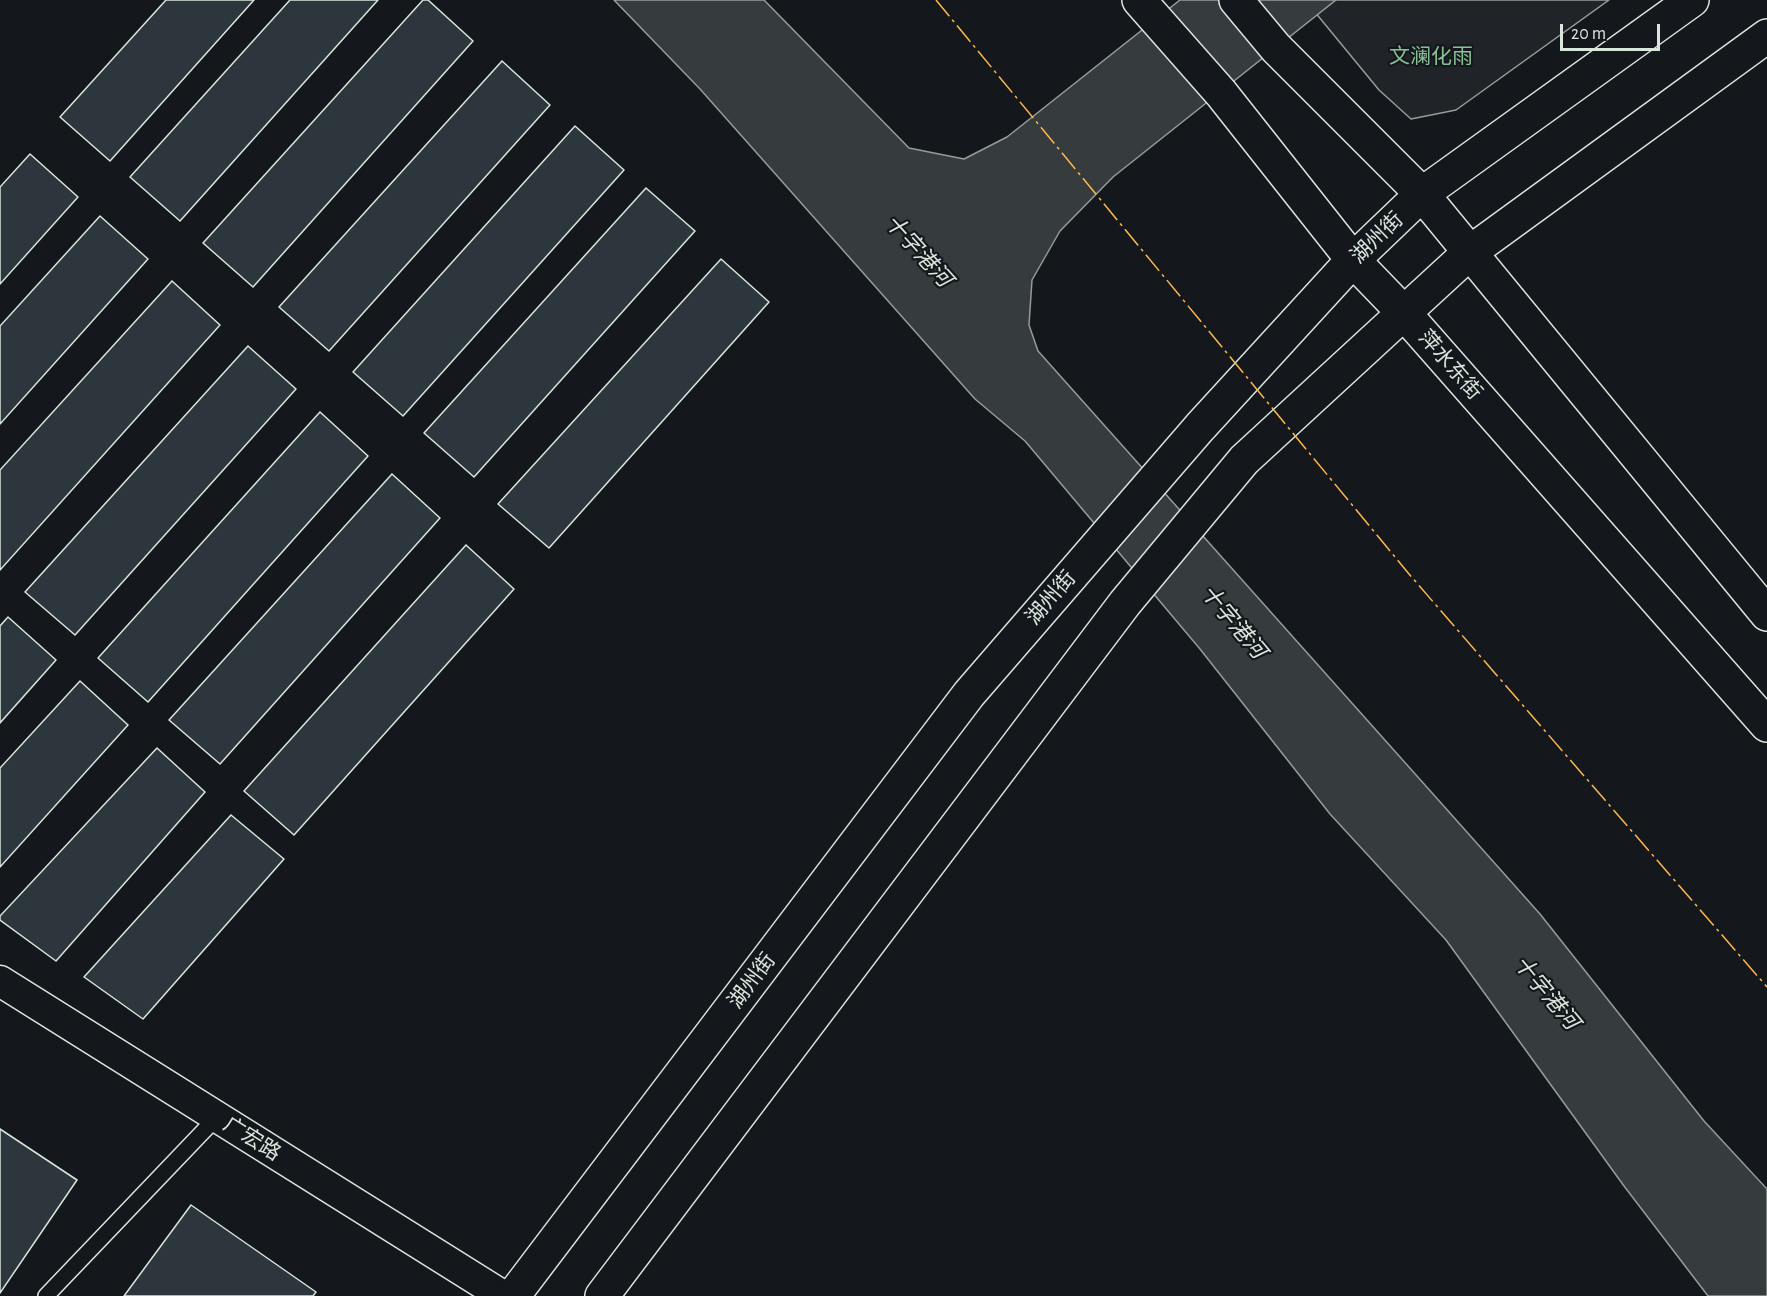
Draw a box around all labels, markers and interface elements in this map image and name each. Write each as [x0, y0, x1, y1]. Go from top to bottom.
scale bar [1563, 12, 1664, 50]
text: 20 m [1571, 25, 1606, 43]
park label: 文澜化雨 [1389, 44, 1473, 70]
street label: 湖州街 [1346, 207, 1408, 269]
water label: 十字港河 [879, 209, 957, 293]
street label: 萍水东街 [1413, 325, 1487, 405]
street label: 湖州街 [1021, 566, 1081, 630]
water label: 十字港河 [1195, 580, 1271, 664]
street label: 湖州街 [723, 948, 781, 1014]
water label: 十字港河 [1508, 951, 1584, 1035]
street label: 广宏路 [219, 1112, 285, 1166]

